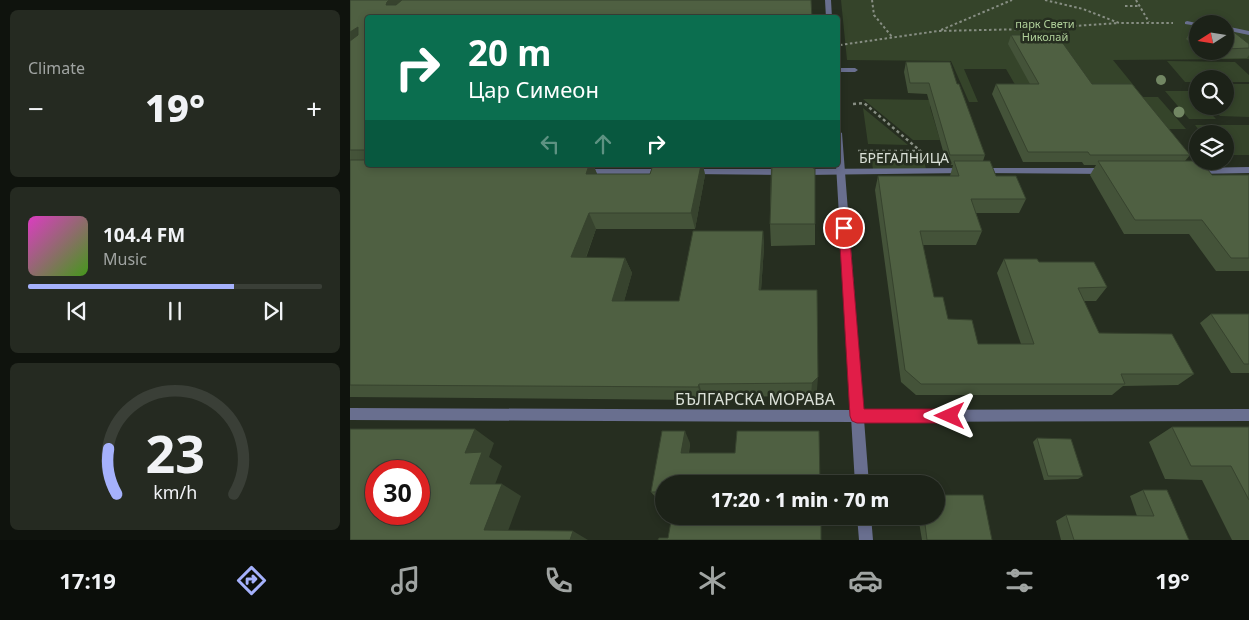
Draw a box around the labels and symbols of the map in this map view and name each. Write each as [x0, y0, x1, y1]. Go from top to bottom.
north arrow [1189, 15, 1234, 60]
park label: парк Свети Николай [1015, 16, 1075, 44]
street label: БРЕГАЛНИЦА [859, 148, 949, 167]
pin [823, 207, 865, 249]
street label: БЪЛГАРСКА МОРАВА [675, 388, 836, 410]
position arrow [923, 389, 975, 441]
speed limit sign: 30 [365, 460, 430, 525]

